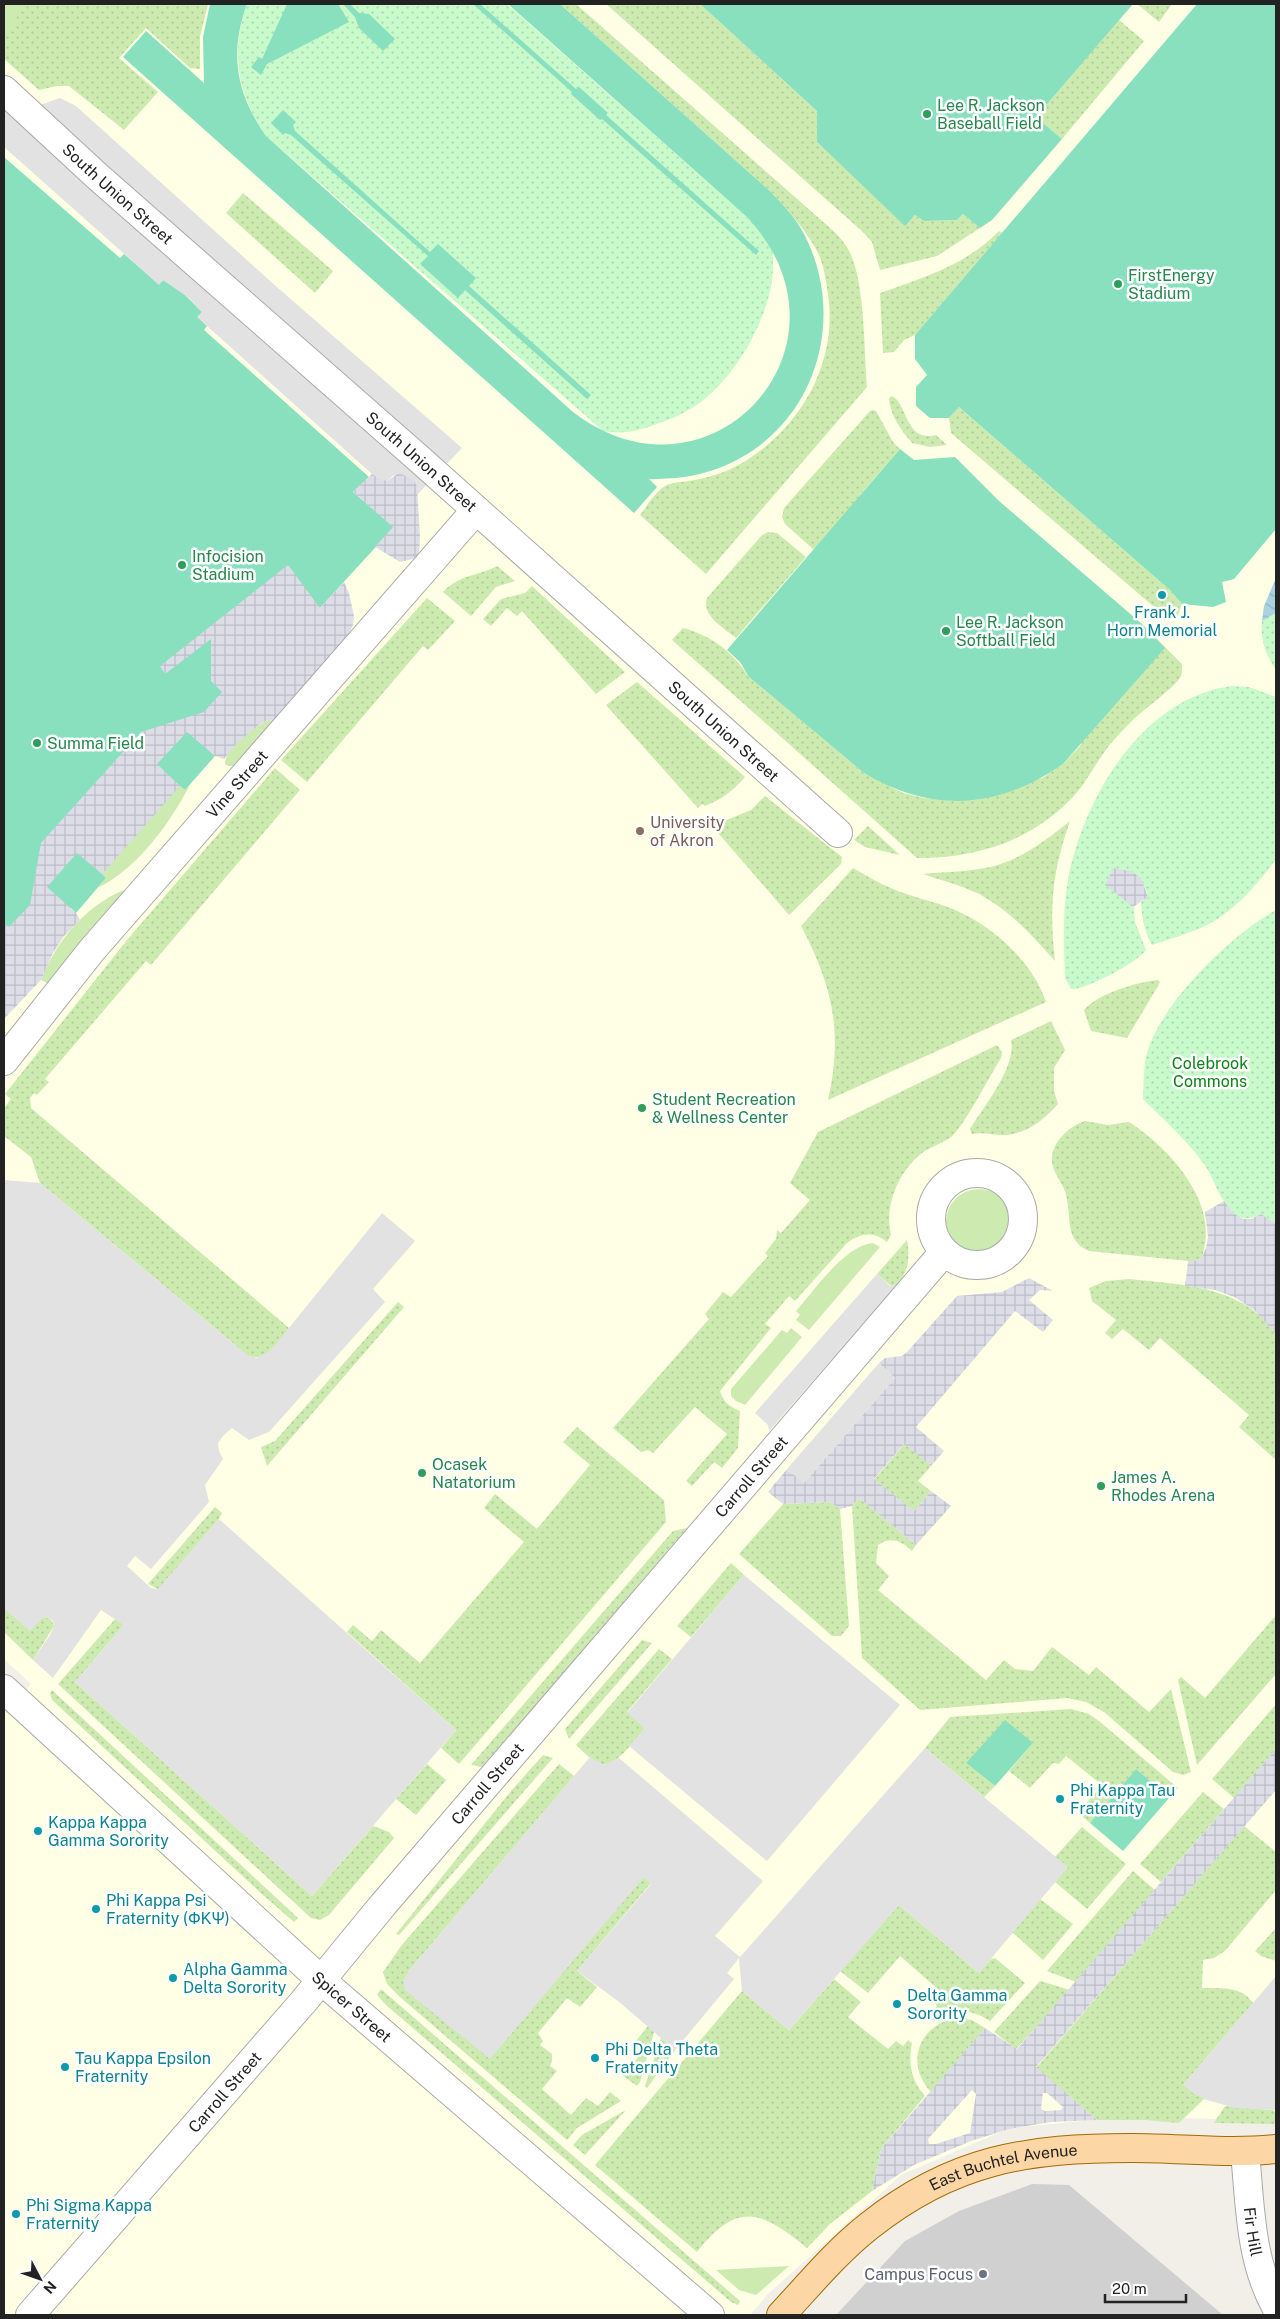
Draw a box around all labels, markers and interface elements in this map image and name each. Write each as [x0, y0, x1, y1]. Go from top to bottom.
place label: Lee R. Jackson Baseball Field [937, 96, 1045, 133]
marker: Lee R. Jackson Baseball Field [921, 108, 933, 120]
street label: South Union Street [59, 139, 177, 248]
place label: FirstEnergy Stadium [1128, 266, 1215, 303]
marker: FirstEnergy Stadium [1112, 278, 1124, 290]
street label: South Union Street [362, 407, 481, 516]
place label: Infocision Stadium [192, 547, 264, 584]
marker: Infocision Stadium [176, 559, 188, 571]
marker: Frank J. Horn Memorial [1156, 589, 1168, 601]
place label: Frank J. Horn Memorial [1107, 603, 1217, 640]
place label: Lee R. Jackson Softball Field [956, 613, 1064, 650]
marker: Lee R. Jackson Softball Field [940, 625, 952, 637]
street label: South Union Street [665, 677, 783, 785]
place label: Summa Field [47, 734, 144, 753]
marker: Summa Field [31, 737, 43, 749]
street label: Vine Street [202, 746, 272, 822]
place label: University of Akron [650, 813, 725, 850]
marker: University of Akron [634, 825, 646, 837]
park label: Colebrook Commons [1172, 1054, 1248, 1091]
place label: Student Recreation & Wellness Center [652, 1090, 796, 1127]
marker: Student Recreation & Wellness Center [636, 1102, 648, 1114]
street label: Carroll Street [711, 1432, 791, 1521]
place label: Ocasek Natatorium [432, 1455, 516, 1492]
marker: Ocasek Natatorium [416, 1467, 428, 1479]
place label: James A. Rhodes Arena [1111, 1468, 1215, 1505]
marker: James A. Rhodes Arena [1095, 1480, 1107, 1492]
street label: Carroll Street [447, 1739, 527, 1828]
place label: Phi Kappa Tau Fraternity [1070, 1781, 1175, 1818]
marker: Phi Kappa Tau Fraternity [1054, 1793, 1066, 1805]
place label: Kappa Kappa Gamma Sorority [48, 1813, 169, 1850]
marker: Kappa Kappa Gamma Sorority [32, 1825, 44, 1837]
place label: Phi Kappa Psi Fraternity (ΦΚΨ) [106, 1891, 230, 1928]
marker: Phi Kappa Psi Fraternity (ΦΚΨ) [90, 1903, 102, 1915]
place label: Alpha Gamma Delta Sorority [183, 1960, 288, 1997]
street label: Spicer Street [308, 1967, 396, 2046]
marker: Alpha Gamma Delta Sorority [167, 1972, 179, 1984]
place label: Delta Gamma Sorority [907, 1986, 1007, 2023]
marker: Delta Gamma Sorority [891, 1998, 903, 2010]
place label: Phi Delta Theta Fraternity [605, 2040, 718, 2077]
street label: Carroll Street [184, 2048, 265, 2136]
place label: Tau Kappa Epsilon Fraternity [75, 2049, 211, 2086]
marker: Phi Delta Theta Fraternity [589, 2052, 601, 2064]
marker: Tau Kappa Epsilon Fraternity [59, 2061, 71, 2073]
street label: East Buchtel Avenue [926, 2140, 1078, 2194]
place label: Phi Sigma Kappa Fraternity [26, 2196, 152, 2233]
street label: Fir Hill [1240, 2206, 1266, 2258]
marker: Phi Sigma Kappa Fraternity [10, 2208, 22, 2220]
north arrow [15, 2254, 65, 2304]
place label: Campus Focus [864, 2265, 973, 2284]
marker: Campus Focus [977, 2268, 989, 2280]
scale bar [1105, 2272, 1186, 2304]
text: N [40, 2278, 59, 2297]
text: 20 m [1112, 2280, 1147, 2297]

